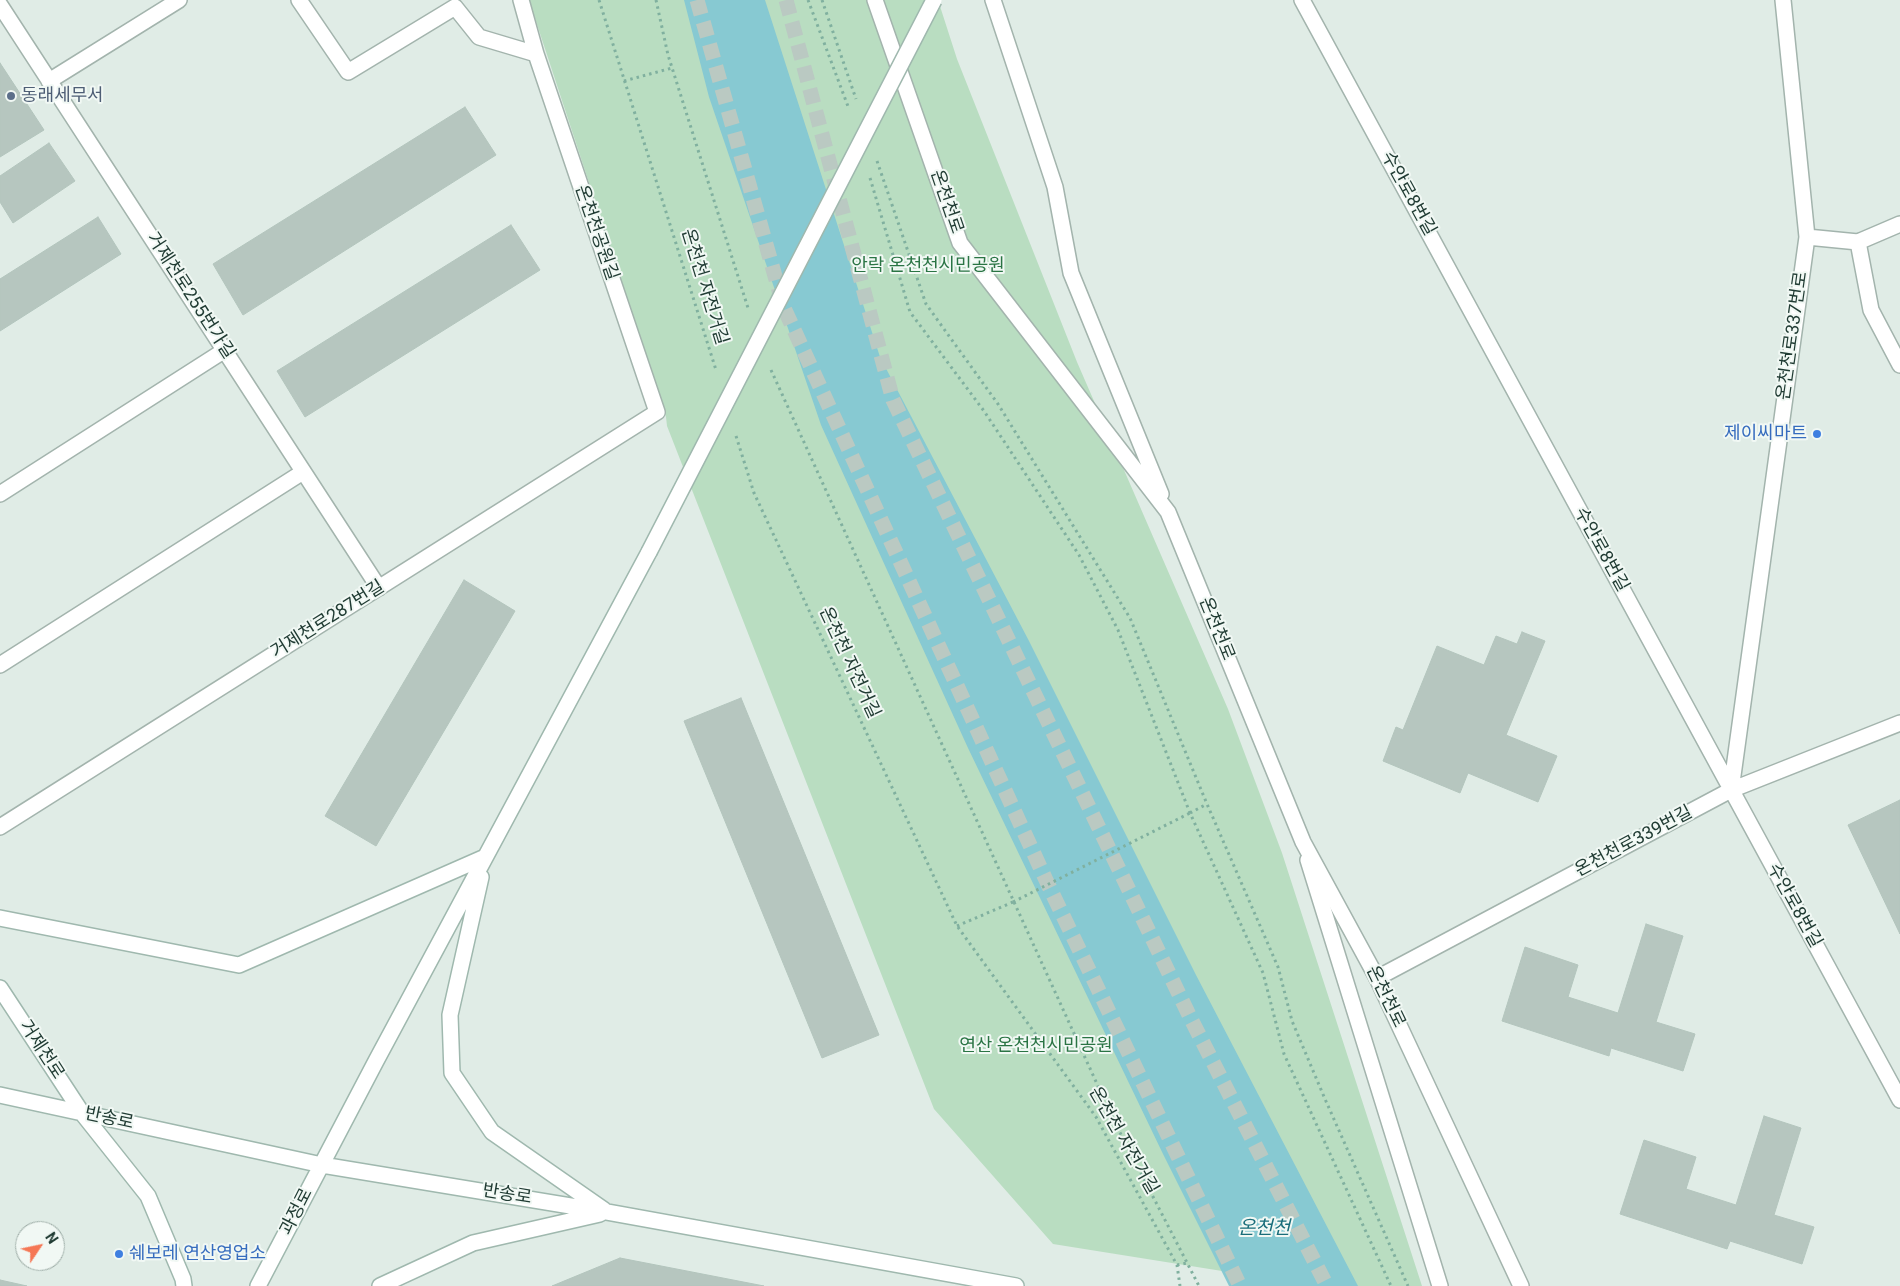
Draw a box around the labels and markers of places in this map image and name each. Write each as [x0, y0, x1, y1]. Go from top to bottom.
place label: 동래세무서 [21, 85, 104, 107]
marker: 동래세무서 [5, 90, 17, 102]
place label: 제이씨마트 [1724, 423, 1807, 445]
marker: 제이씨마트 [1811, 428, 1823, 440]
place label: 쉐보레 연산영업소 [129, 1243, 266, 1265]
marker: 쉐보레 연산영업소 [113, 1248, 125, 1260]

